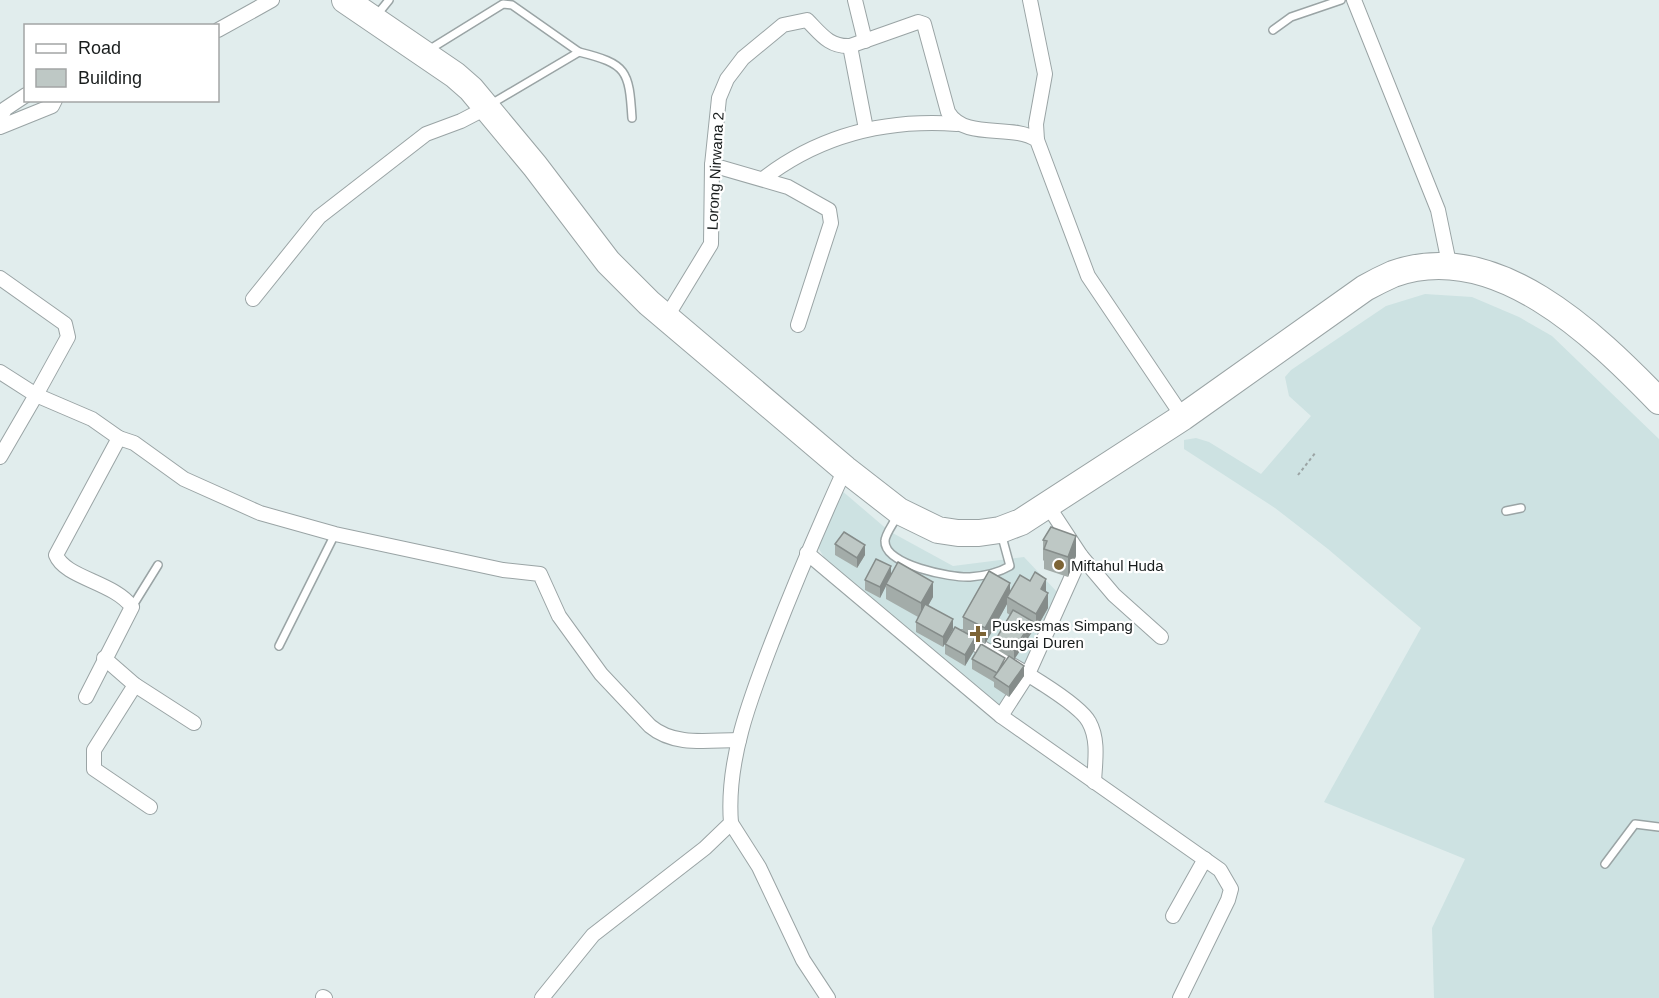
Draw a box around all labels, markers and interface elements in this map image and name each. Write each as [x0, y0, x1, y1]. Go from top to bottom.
legend [24, 24, 219, 102]
text: Road [78, 38, 121, 58]
text: Building [78, 68, 142, 88]
street label: Lorong Nirwana 2 [703, 111, 727, 231]
place label: Miftahul Huda [1071, 557, 1164, 574]
marker: Miftahul Huda [1052, 558, 1066, 572]
place label: Puskesmas Simpang Sungai Duren [992, 617, 1133, 651]
marker: Puskesmas Simpang Sungai Duren [969, 625, 987, 643]

